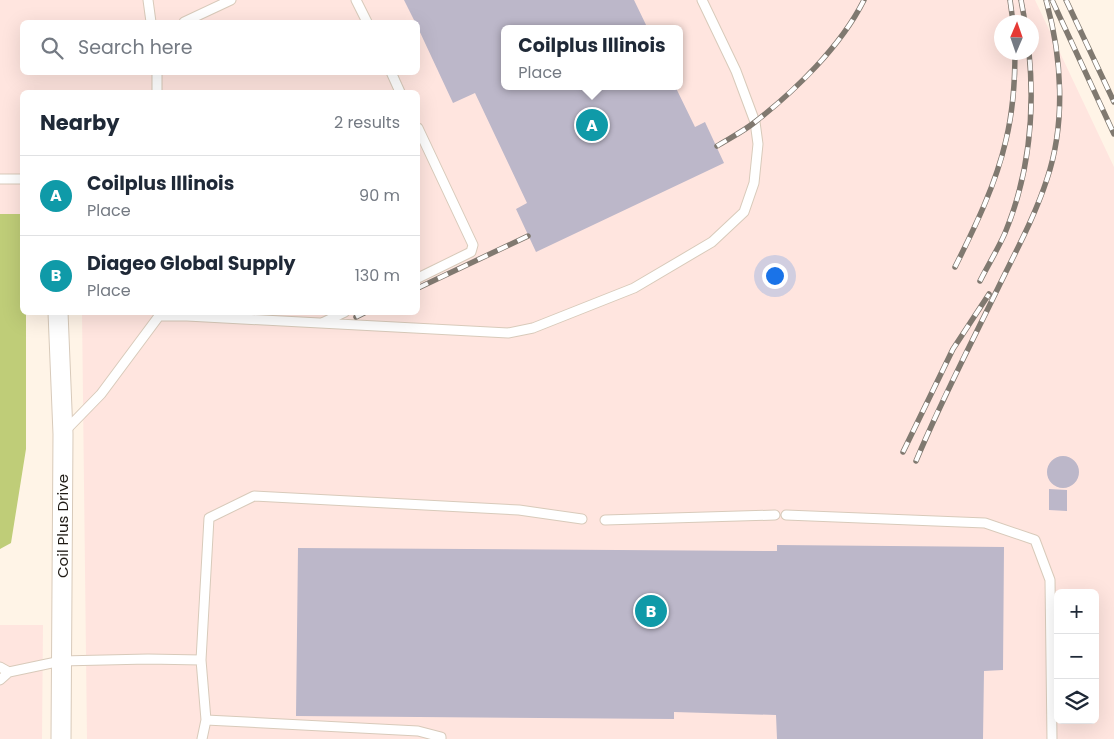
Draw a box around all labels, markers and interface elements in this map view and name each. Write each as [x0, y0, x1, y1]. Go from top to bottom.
north arrow [994, 15, 1039, 60]
search box [20, 20, 420, 75]
popup [501, 25, 683, 90]
text: Coilplus Illinois [518, 32, 666, 59]
icon: search [38, 34, 66, 62]
text: Search here [78, 34, 192, 61]
text: Place [518, 61, 562, 84]
pin: A [576, 106, 608, 144]
text: Nearby [40, 108, 120, 137]
text: 2 results [334, 111, 400, 134]
text: Coilplus Illinois [87, 170, 234, 197]
text: A [50, 184, 62, 207]
text: 90 m [359, 184, 400, 207]
text: Place [87, 199, 131, 222]
text: Diageo Global Supply [87, 250, 296, 277]
your location [762, 263, 788, 289]
text: B [51, 264, 61, 287]
text: 130 m [355, 264, 400, 287]
text: Place [87, 279, 131, 302]
street label: Coil Plus Drive [52, 474, 73, 578]
map controls [1054, 589, 1099, 724]
button: + [1054, 589, 1099, 634]
pin: B [635, 592, 667, 630]
button: − [1054, 634, 1099, 679]
button: layers [1054, 679, 1099, 724]

